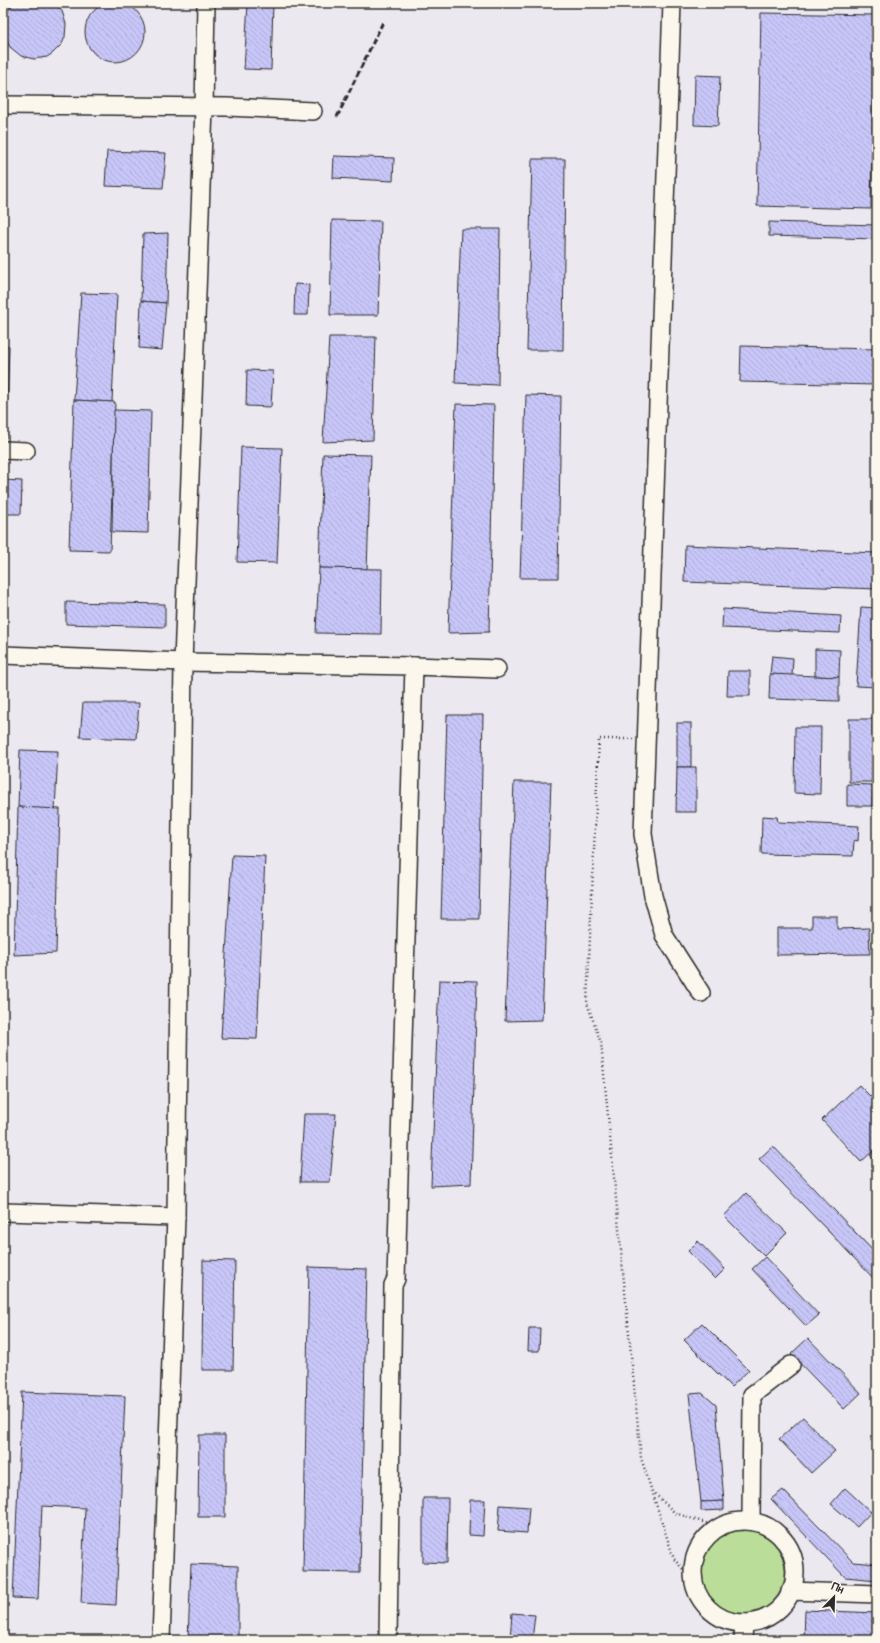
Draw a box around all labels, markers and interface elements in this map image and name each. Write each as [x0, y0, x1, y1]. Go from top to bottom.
north arrow [814, 1577, 854, 1617]
text: Пн [830, 1580, 846, 1597]

